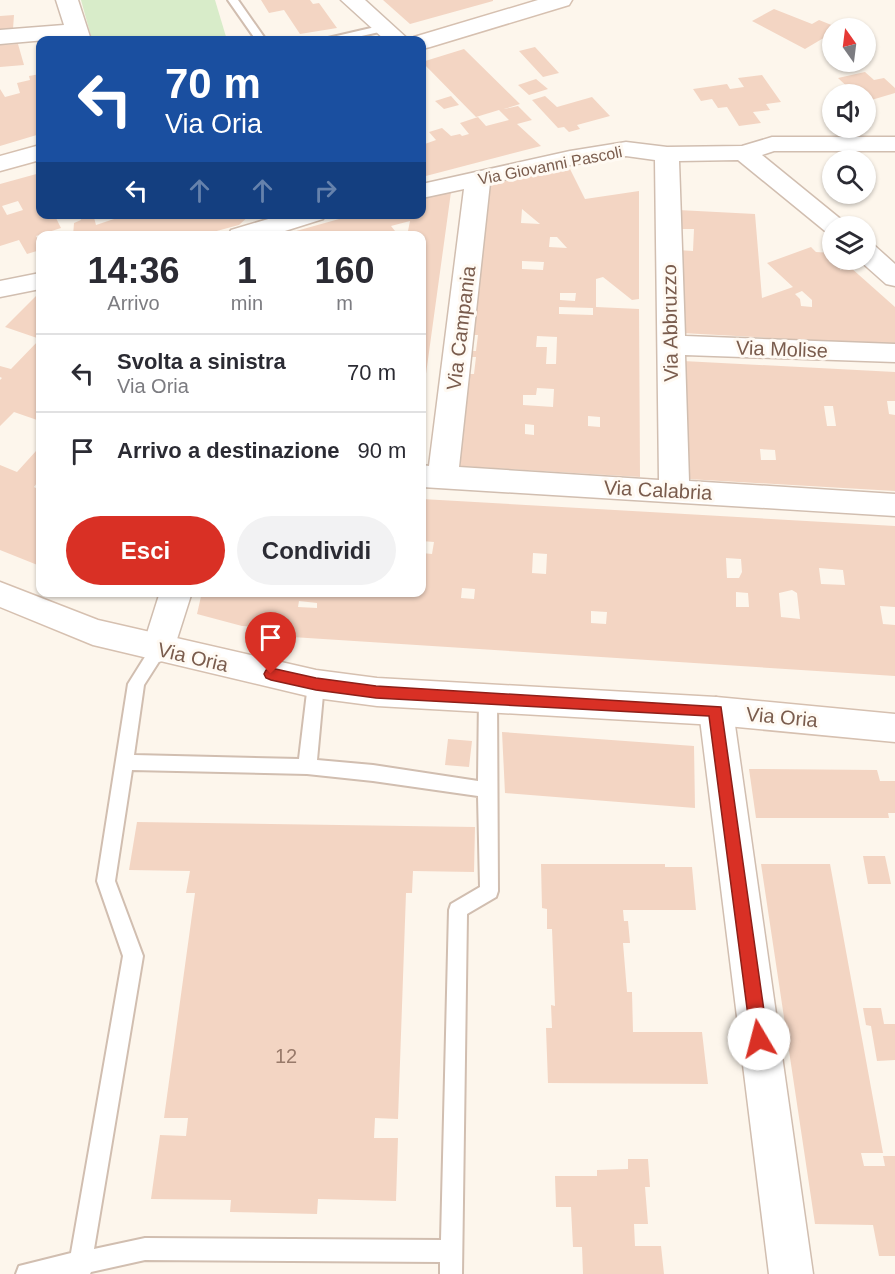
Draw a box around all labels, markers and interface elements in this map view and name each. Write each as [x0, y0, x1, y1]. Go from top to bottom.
north arrow [822, 18, 876, 72]
map controls [822, 18, 876, 270]
icon: left [66, 60, 144, 138]
text: 70 m [165, 60, 261, 107]
button: sound [822, 84, 876, 138]
text: Via Oria [165, 109, 262, 139]
street label: Via Giovanni Pascoli [477, 143, 624, 188]
button: search [822, 150, 876, 204]
icon: left [120, 174, 153, 207]
icon: ahead [183, 174, 216, 207]
icon: ahead [246, 174, 279, 207]
icon: right [309, 174, 342, 207]
button: layers [822, 216, 876, 270]
text: 14:36 [87, 250, 179, 291]
text: 1 [237, 250, 257, 291]
text: 160 [314, 250, 375, 291]
street label: Via Campania [442, 264, 480, 392]
street label: Via Abbruzzo [658, 264, 682, 382]
text: Arrivo [107, 292, 160, 314]
text: min [231, 292, 263, 314]
text: m [336, 292, 353, 314]
street label: Via Molise [736, 336, 828, 362]
text: Svolta a sinistra [117, 349, 286, 374]
icon: left [66, 357, 99, 390]
text: 70 m [347, 360, 396, 385]
text: Via Oria [117, 375, 189, 397]
icon: arrive [66, 435, 99, 468]
text: Arrivo a destinazione [117, 438, 340, 463]
text: 90 m [358, 438, 406, 463]
street label: Via Calabria [603, 476, 714, 504]
button: Esci [66, 516, 225, 585]
button: Condividi [237, 516, 396, 585]
pin [245, 612, 296, 674]
icon: arrive [254, 621, 287, 654]
street label: Via Oria [156, 638, 231, 676]
street label: Via Oria [745, 703, 820, 731]
position arrow [727, 1007, 791, 1071]
house number: 12 [275, 1045, 297, 1067]

